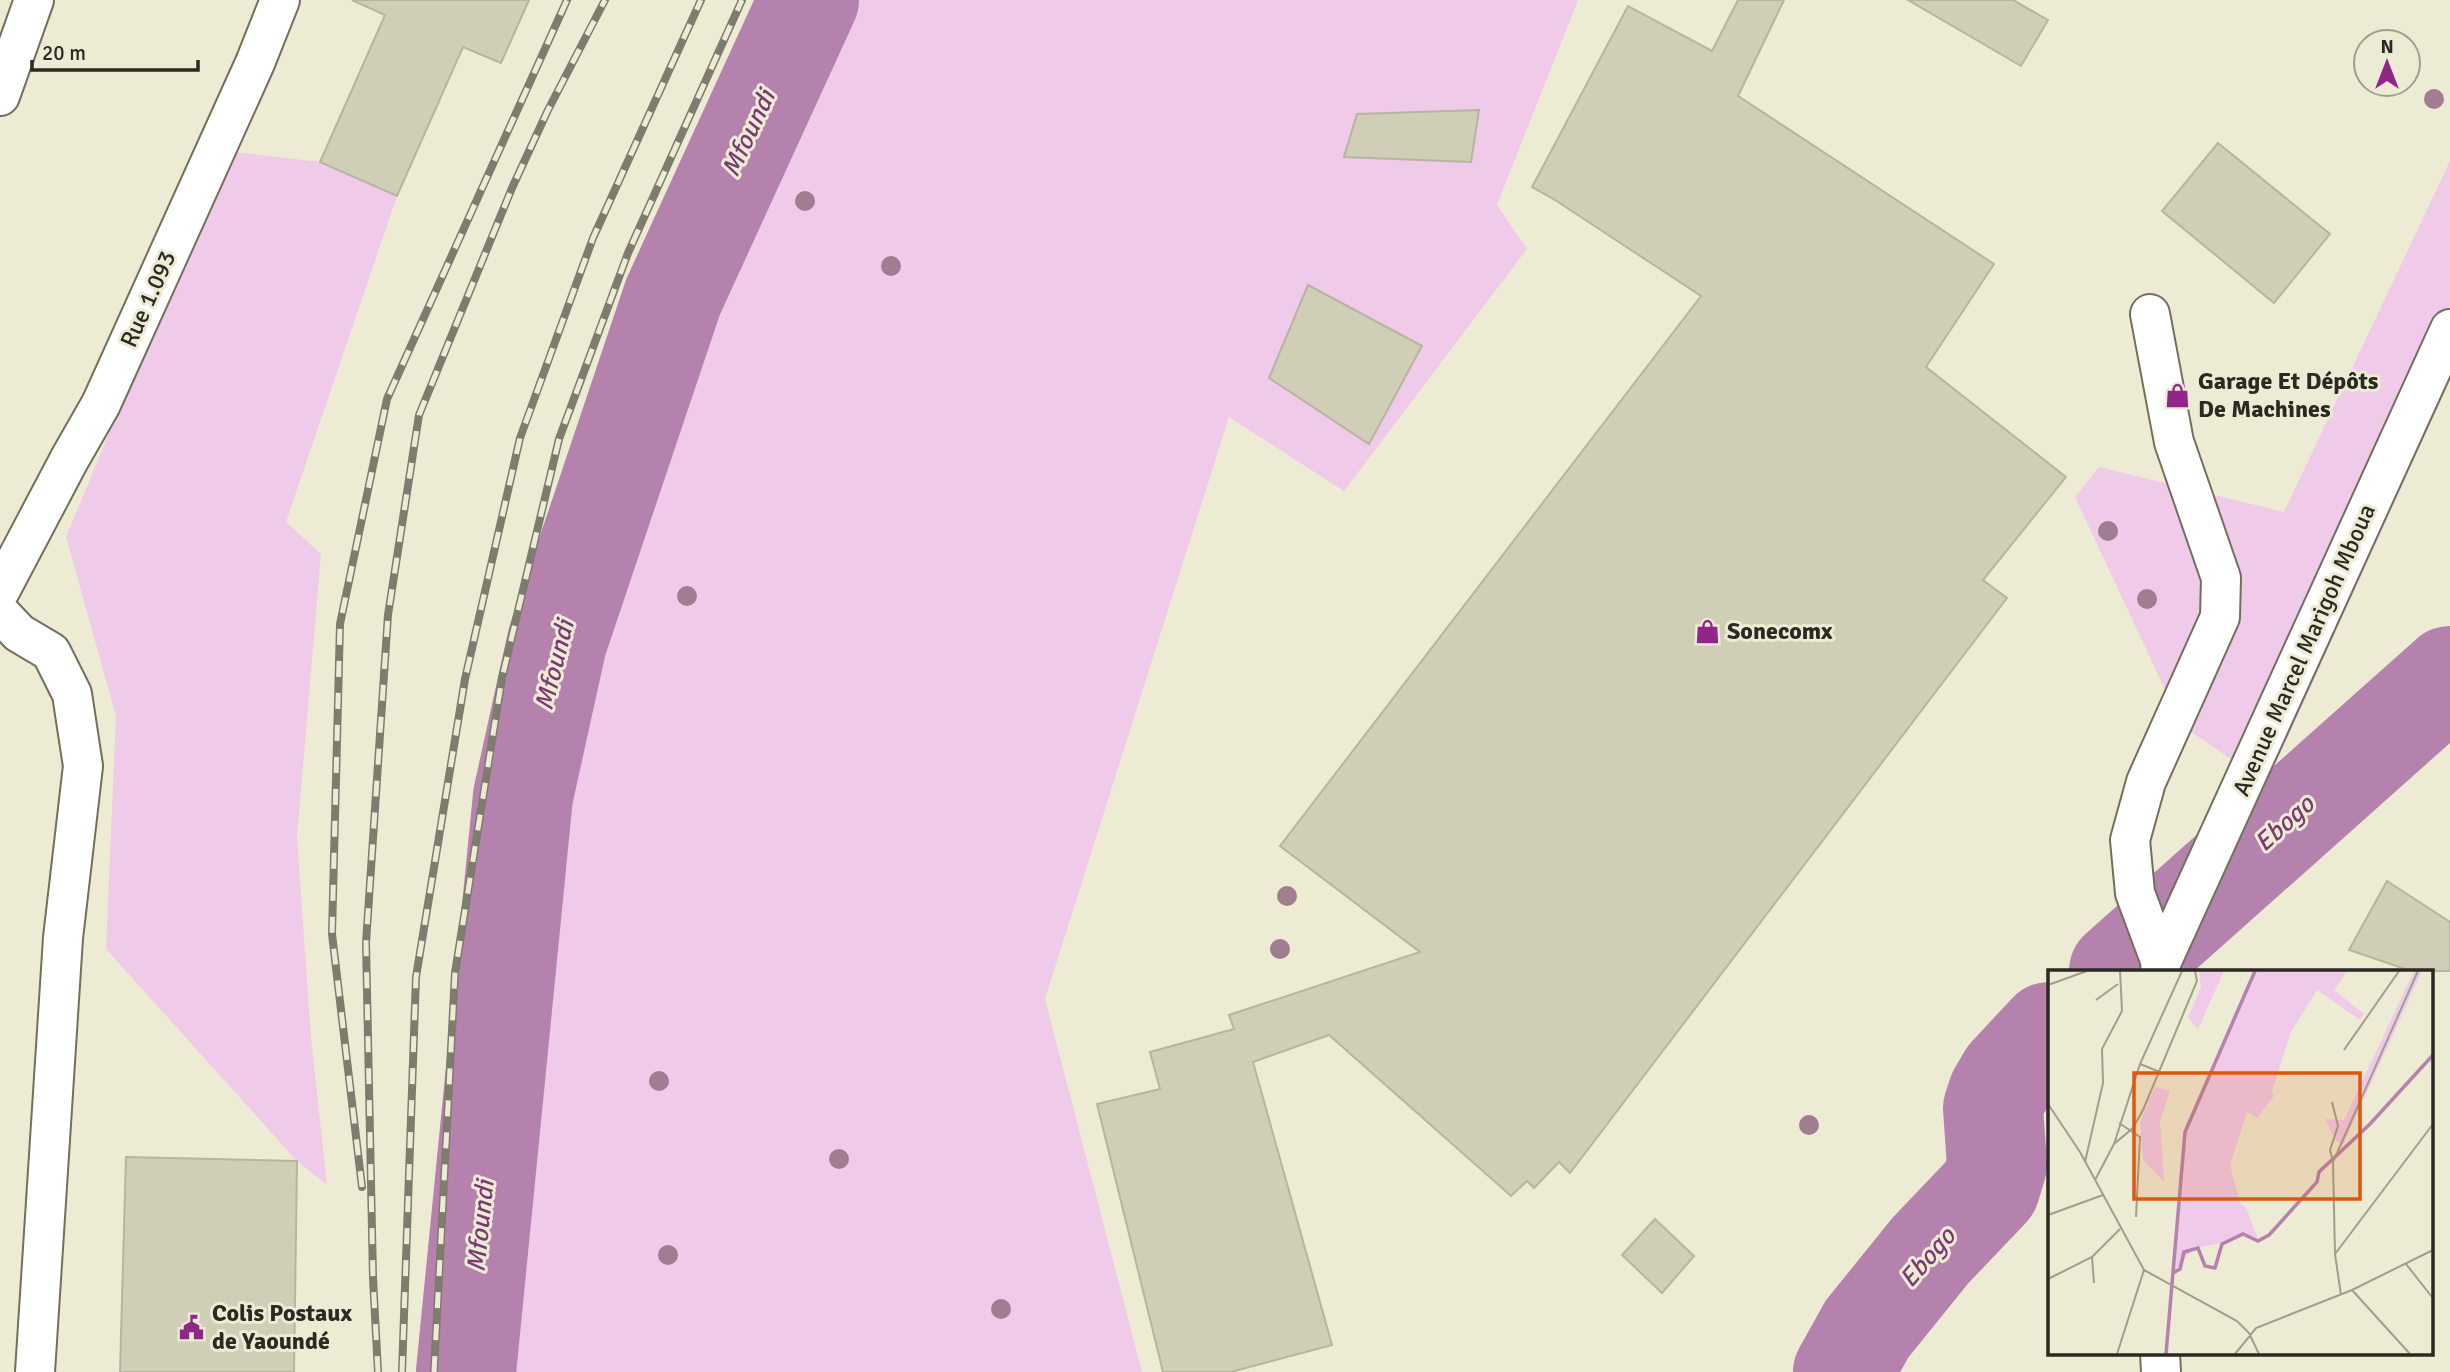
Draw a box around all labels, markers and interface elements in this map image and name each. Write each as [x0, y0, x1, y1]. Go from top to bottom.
scale bar [32, 28, 198, 72]
north arrow [2352, 28, 2422, 98]
text: N [2380, 35, 2394, 59]
text: 20 m [42, 40, 86, 66]
water label: Mfoundi [715, 82, 784, 182]
street label: Rue 1.093 [113, 246, 183, 352]
place label: Garage Et Dépôts De Machines [2198, 366, 2379, 424]
shop icon: Garage Et Dépôts De Machines [2164, 381, 2192, 409]
street label: Avenue Marcel Marigoh Mboua [2226, 499, 2382, 801]
water label: Mfoundi [528, 614, 582, 714]
place label: Sonecomx [1727, 616, 1833, 646]
shop icon: Sonecomx [1693, 617, 1721, 645]
water label: Ebogo [2248, 788, 2322, 859]
inset map [2048, 970, 2432, 1354]
water label: Mfoundi [460, 1176, 502, 1273]
water label: Ebogo [1893, 1220, 1963, 1294]
place label: Colis Postaux de Yaoundé [212, 1298, 353, 1356]
public building icon: Colis Postaux de Yaoundé [178, 1313, 206, 1341]

